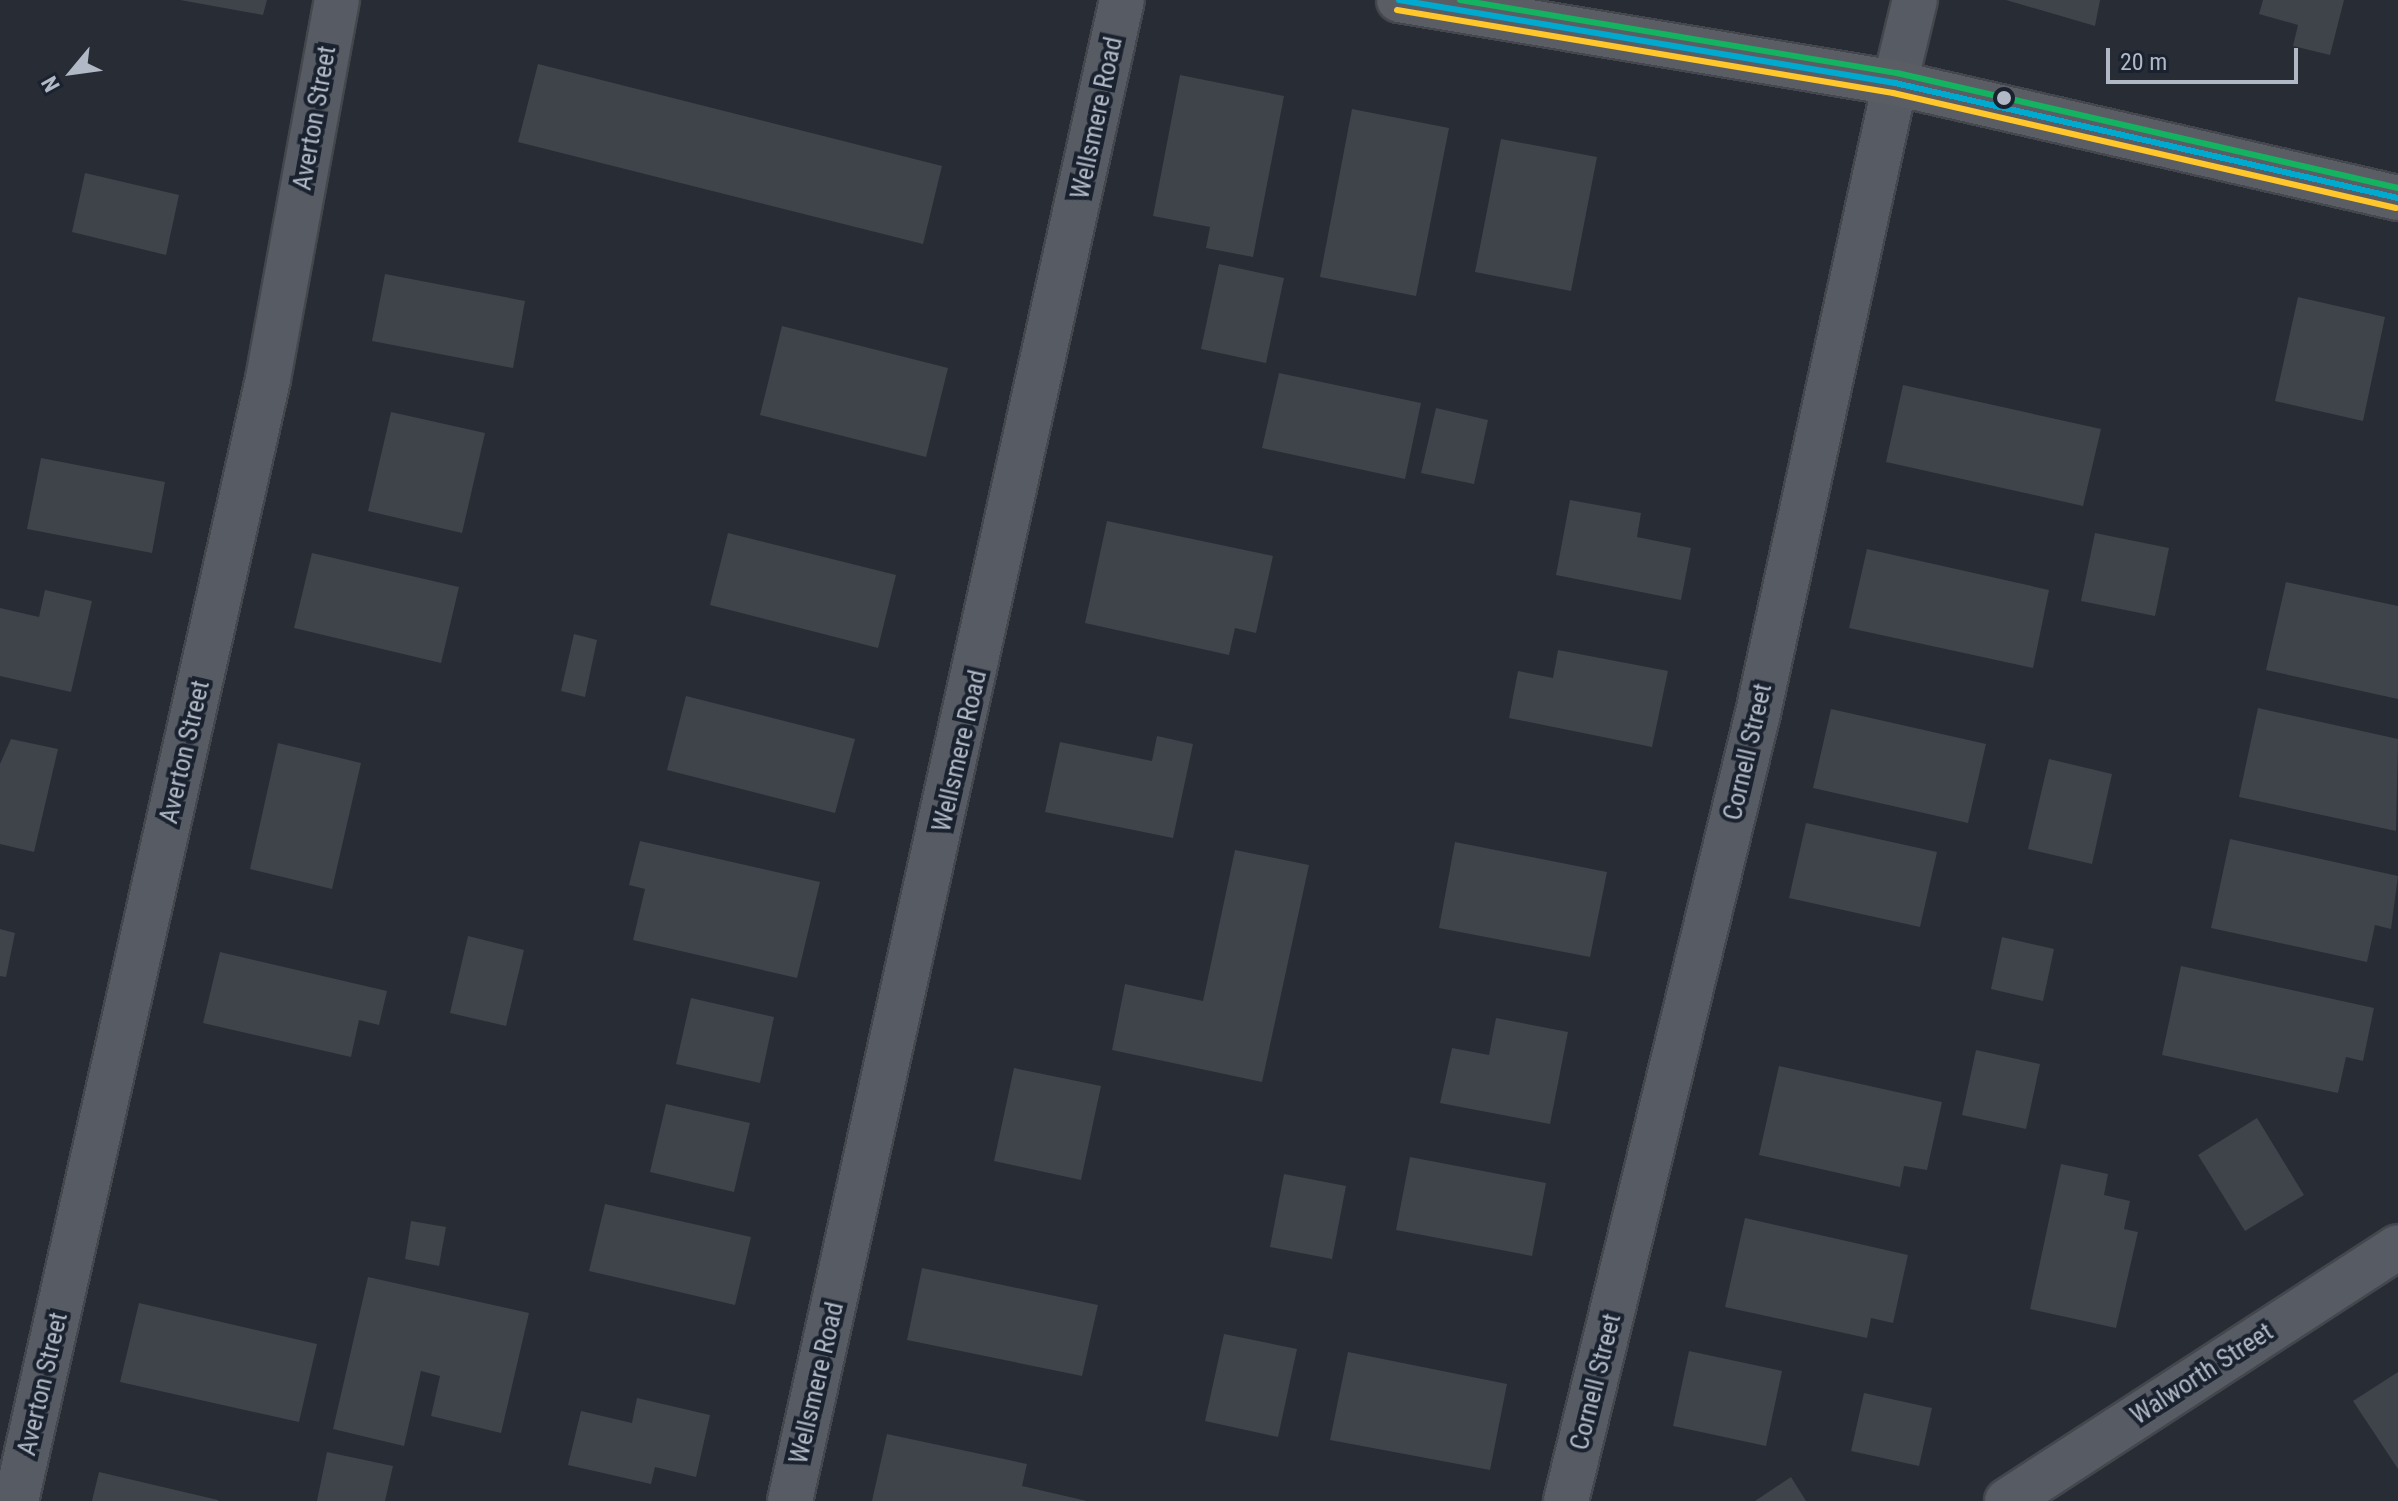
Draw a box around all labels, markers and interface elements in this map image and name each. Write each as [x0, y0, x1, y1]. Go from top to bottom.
north arrow [32, 32, 112, 112]
scale bar [2110, 32, 2302, 82]
street label: Wellsmere Road [1065, 34, 1129, 202]
street label: Averton Street [287, 43, 343, 193]
text: 20 m [2120, 48, 2167, 76]
text: N [36, 72, 65, 96]
unlabelled marker [1996, 90, 2012, 106]
street label: Wellsmere Road [926, 667, 994, 835]
street label: Averton Street [153, 677, 217, 827]
street label: Cornell Street [1717, 681, 1779, 823]
street label: Wellsmere Road [783, 1299, 851, 1467]
street label: Averton Street [11, 1309, 75, 1459]
street label: Cornell Street [1564, 1311, 1628, 1453]
street label: Walworth Street [2125, 1316, 2279, 1432]

